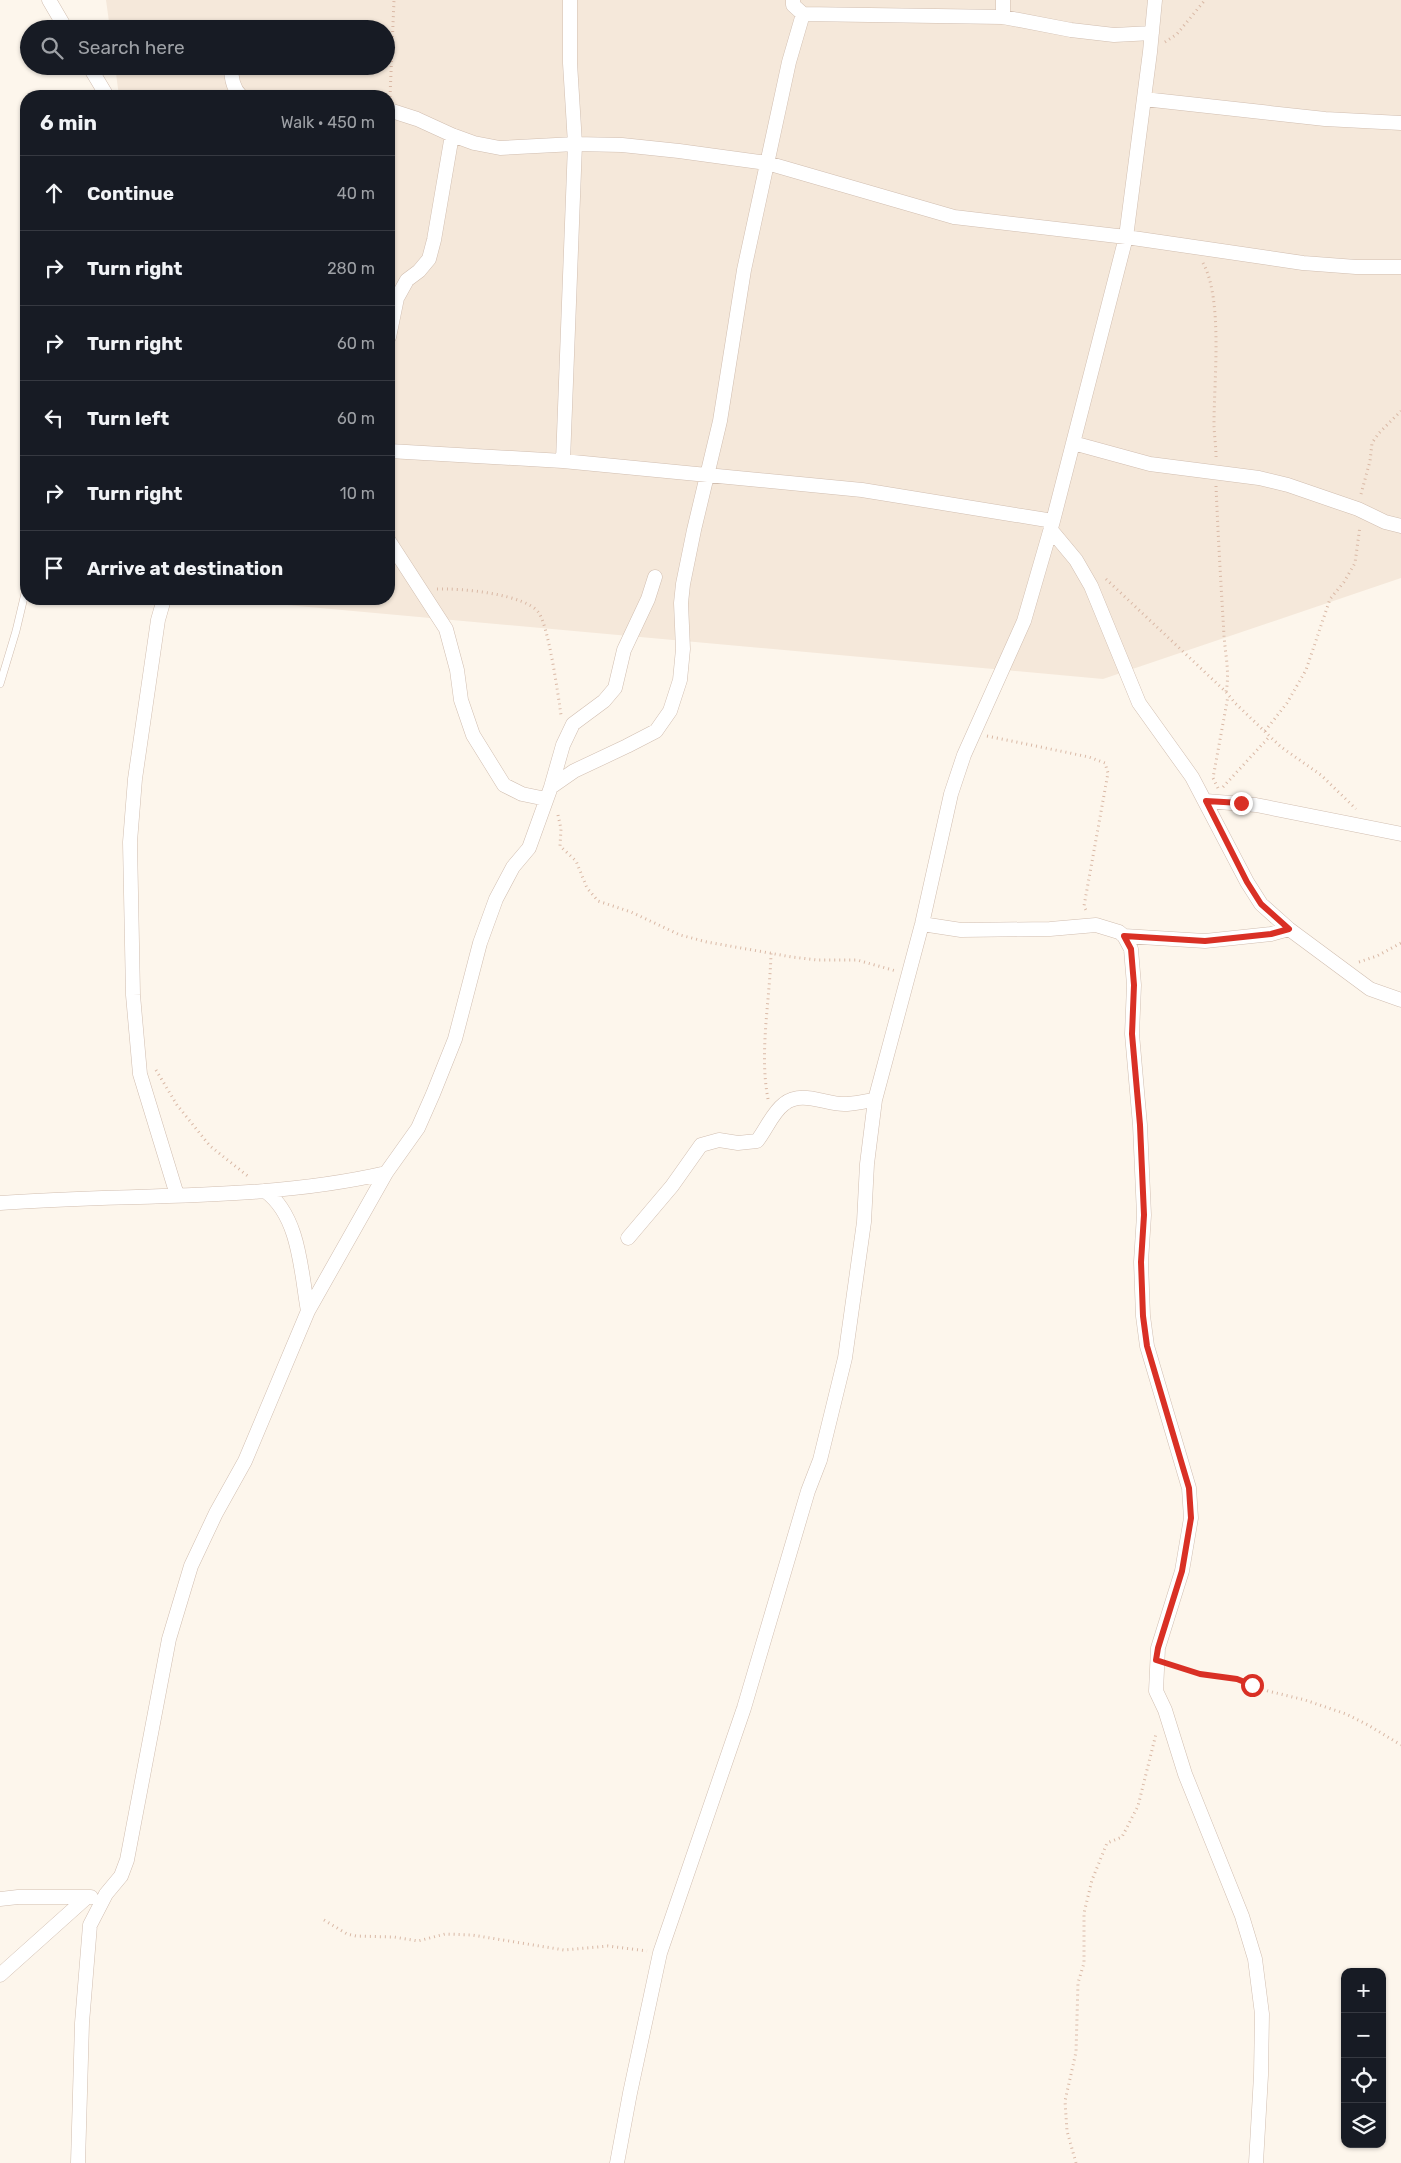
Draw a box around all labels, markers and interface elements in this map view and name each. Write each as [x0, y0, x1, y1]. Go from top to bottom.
search box [20, 20, 395, 75]
icon: search [38, 34, 66, 62]
text: Search here [78, 36, 185, 59]
text: 6 min [40, 110, 97, 135]
text: Walk · 450 m [281, 113, 375, 132]
icon: ahead [40, 179, 68, 207]
text: Continue [87, 182, 174, 205]
text: 40 m [337, 184, 375, 203]
icon: right [40, 254, 68, 282]
text: Turn right [87, 257, 182, 280]
text: 280 m [327, 259, 375, 278]
icon: right [40, 329, 68, 357]
text: Turn right [87, 332, 182, 355]
text: 60 m [337, 334, 375, 353]
icon: left [40, 404, 68, 432]
text: Turn left [87, 407, 169, 430]
text: 60 m [337, 409, 375, 428]
icon: right [40, 479, 68, 507]
text: Turn right [87, 482, 182, 505]
text: 10 m [340, 484, 375, 503]
icon: arrive [40, 554, 68, 582]
text: Arrive at destination [87, 557, 283, 580]
route end [1230, 792, 1253, 815]
route start [1241, 1674, 1264, 1697]
map controls [1341, 1968, 1386, 2148]
button: + [1341, 1968, 1386, 2013]
button: − [1341, 2013, 1386, 2058]
button: locate [1341, 2058, 1386, 2103]
button: layers [1341, 2103, 1386, 2148]

